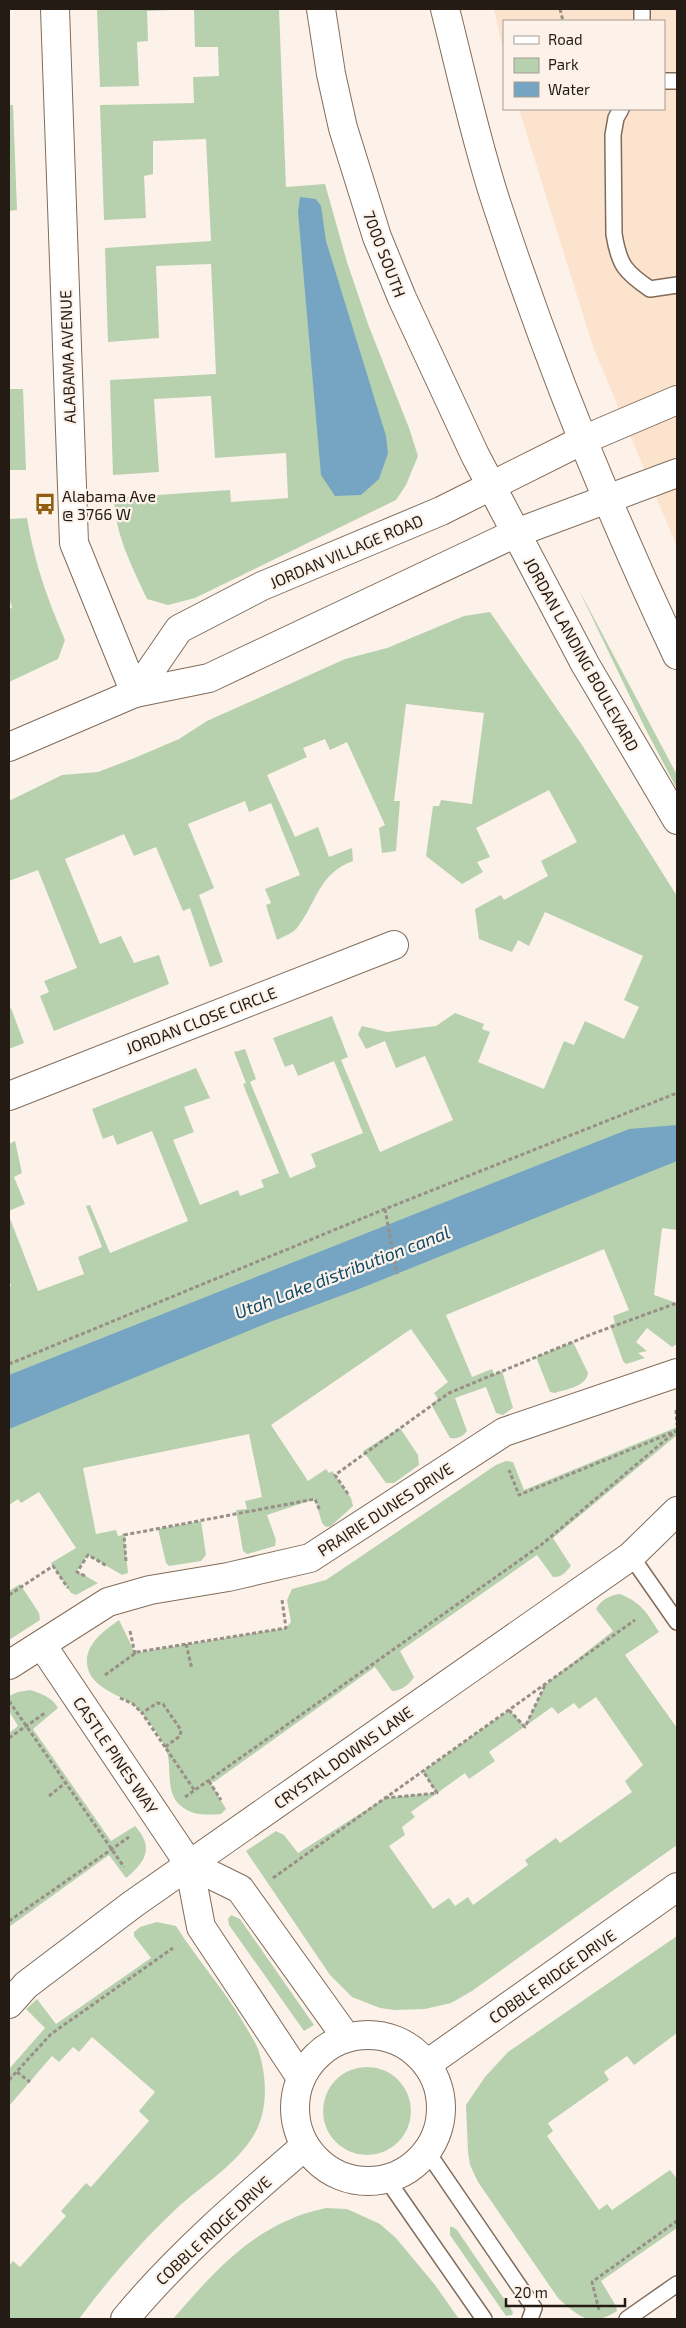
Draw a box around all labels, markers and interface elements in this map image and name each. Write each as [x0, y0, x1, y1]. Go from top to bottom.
legend [503, 20, 666, 110]
text: Road [548, 30, 583, 48]
text: Park [548, 55, 579, 73]
text: Water [548, 80, 590, 98]
street label: 7000 SOUTH [360, 208, 410, 300]
street label: ALABAMA AVENUE [55, 290, 79, 424]
place label: Alabama Ave @ 3766 W [62, 486, 156, 523]
bus stop icon: Alabama Ave @ 3766 W [32, 491, 58, 517]
street label: JORDAN VILLAGE ROAD [266, 510, 426, 592]
street label: JORDAN LANDING BOULEVARD [521, 554, 643, 754]
street label: JORDAN CLOSE CIRCLE [123, 982, 279, 1058]
water label: Utah Lake distribution canal [231, 1221, 453, 1323]
street label: PRAIRIE DUNES DRIVE [314, 1458, 456, 1560]
street label: CASTLE PINES WAY [70, 1693, 162, 1817]
street label: CRYSTAL DOWNS LANE [270, 1702, 416, 1812]
street label: COBBLE RIDGE DRIVE [485, 1925, 619, 2027]
street label: COBBLE RIDGE DRIVE [151, 2172, 275, 2288]
scale bar [506, 2276, 625, 2308]
text: 20 m [514, 2283, 548, 2301]

